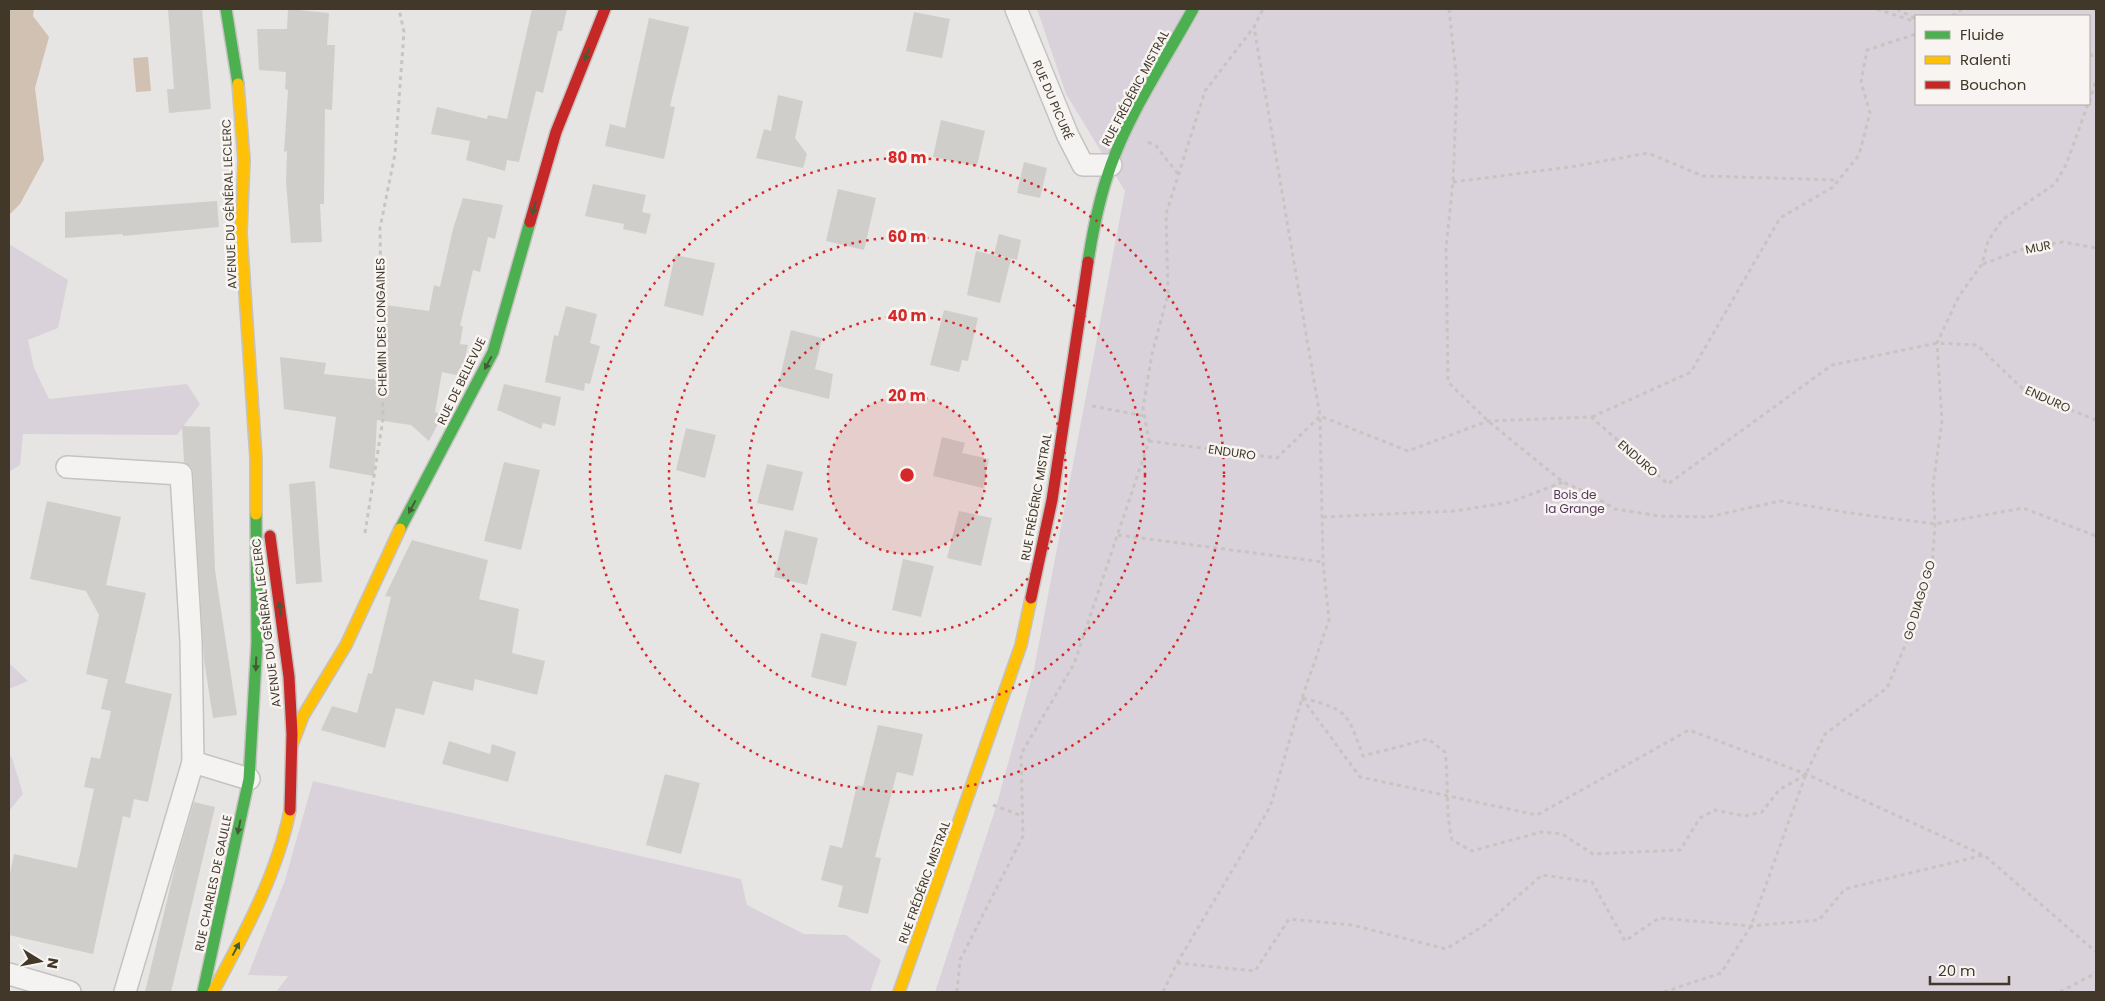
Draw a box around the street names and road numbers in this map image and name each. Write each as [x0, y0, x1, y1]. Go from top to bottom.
street label: RUE FRÉDÉRIC MISTRAL [1097, 27, 1173, 149]
street label: RUE DU PICURÉ [1029, 57, 1077, 143]
street label: AVENUE DU GÉNÉRAL LECLERC [218, 119, 240, 289]
street label: MUR [2024, 236, 2052, 258]
street label: CHEMIN DES LONGAINES [371, 258, 391, 396]
street label: RUE DE BELLEVUE [433, 335, 489, 427]
street label: ENDURO [2023, 381, 2073, 417]
street label: RUE FRÉDÉRIC MISTRAL [1016, 432, 1056, 562]
street label: ENDURO [1614, 436, 1662, 480]
street label: ENDURO [1207, 440, 1257, 464]
street label: AVENUE DU GÉNÉRAL LECLERC [247, 537, 285, 709]
street label: GO DIAGO GO [1899, 558, 1939, 642]
street label: RUE CHARLES DE GAULLE [190, 813, 236, 953]
street label: RUE FRÉDÉRIC MISTRAL [894, 818, 954, 946]

